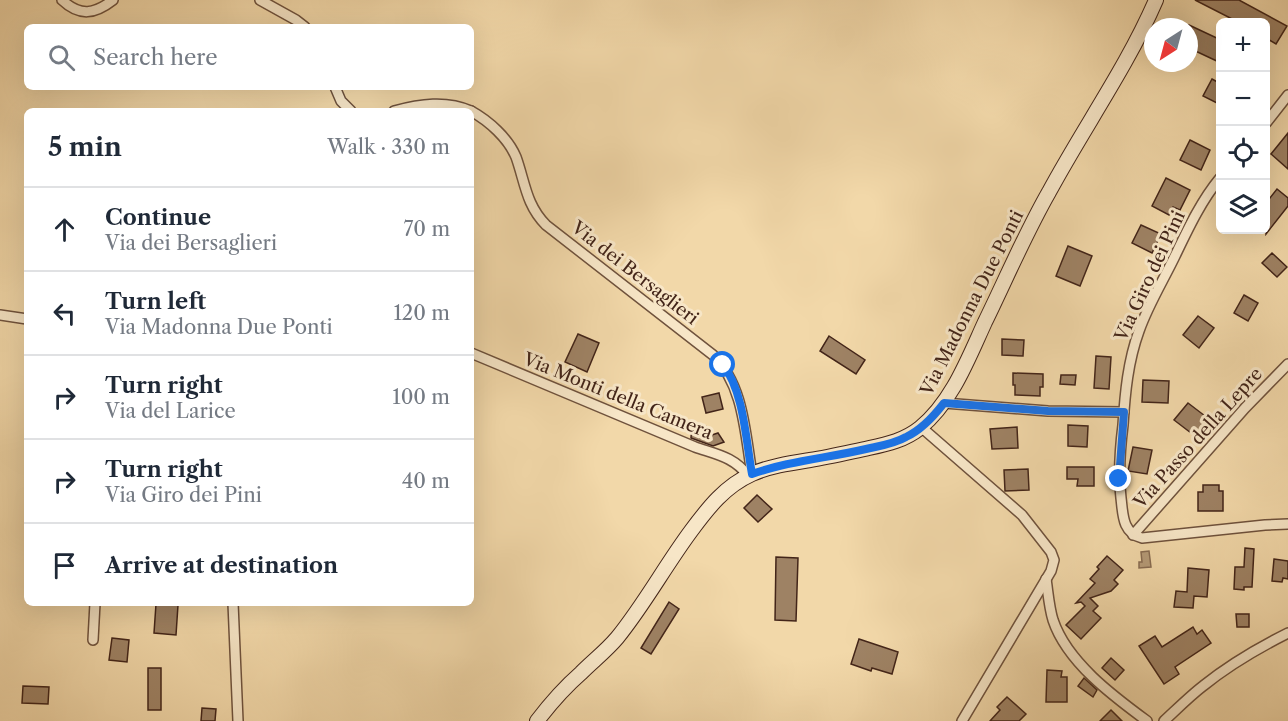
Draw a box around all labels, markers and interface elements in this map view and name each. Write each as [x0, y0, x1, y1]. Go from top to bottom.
north arrow [1144, 18, 1198, 72]
map controls [1216, 18, 1270, 234]
button: + [1216, 18, 1270, 72]
search box [24, 24, 474, 90]
icon: search [45, 41, 78, 74]
text: Search here [93, 44, 218, 71]
button: − [1216, 72, 1270, 126]
button: locate [1216, 126, 1270, 180]
text: 5 min [48, 131, 122, 163]
text: Walk · 330 m [327, 135, 450, 159]
button: layers [1216, 180, 1270, 234]
text: Continue [105, 204, 211, 231]
street label: Via Madonna Due Ponti [915, 206, 1029, 400]
street label: Via Giro dei Pini [1110, 207, 1190, 346]
icon: ahead [48, 213, 81, 246]
street label: Via dei Bersaglieri [566, 216, 703, 330]
text: 70 m [404, 217, 450, 241]
text: Via dei Bersaglieri [105, 231, 277, 255]
text: Turn left [105, 288, 206, 315]
icon: left [48, 297, 81, 330]
text: 120 m [393, 301, 450, 325]
text: Via Madonna Due Ponti [105, 315, 333, 339]
street label: Via Monti della Camera [519, 348, 716, 444]
route start [709, 351, 735, 377]
street label: Via Passo della Lepre [1128, 363, 1267, 513]
text: Turn right [105, 372, 223, 399]
icon: right [48, 381, 81, 414]
text: 100 m [392, 385, 450, 409]
text: Via del Larice [105, 399, 236, 423]
text: Turn right [105, 456, 223, 483]
icon: right [48, 465, 81, 498]
route end [1105, 465, 1131, 491]
text: 40 m [402, 469, 450, 493]
text: Via Giro dei Pini [105, 483, 262, 507]
icon: arrive [48, 549, 81, 582]
text: Arrive at destination [105, 552, 338, 579]

